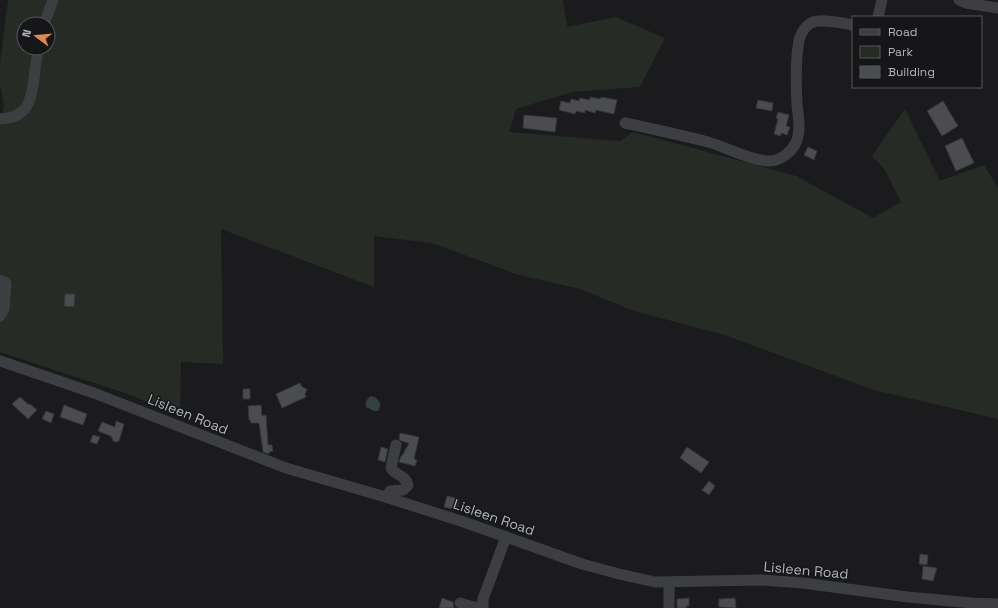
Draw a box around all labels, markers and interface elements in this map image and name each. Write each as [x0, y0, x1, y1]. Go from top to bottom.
north arrow [16, 16, 56, 56]
legend [852, 16, 982, 88]
text: Road [888, 24, 917, 40]
text: N [19, 28, 34, 39]
text: Park [888, 44, 913, 60]
text: Building [888, 64, 935, 80]
street label: Lisleen Road [145, 390, 231, 438]
street label: Lisleen Road [451, 495, 537, 539]
street label: Lisleen Road [763, 557, 849, 583]

